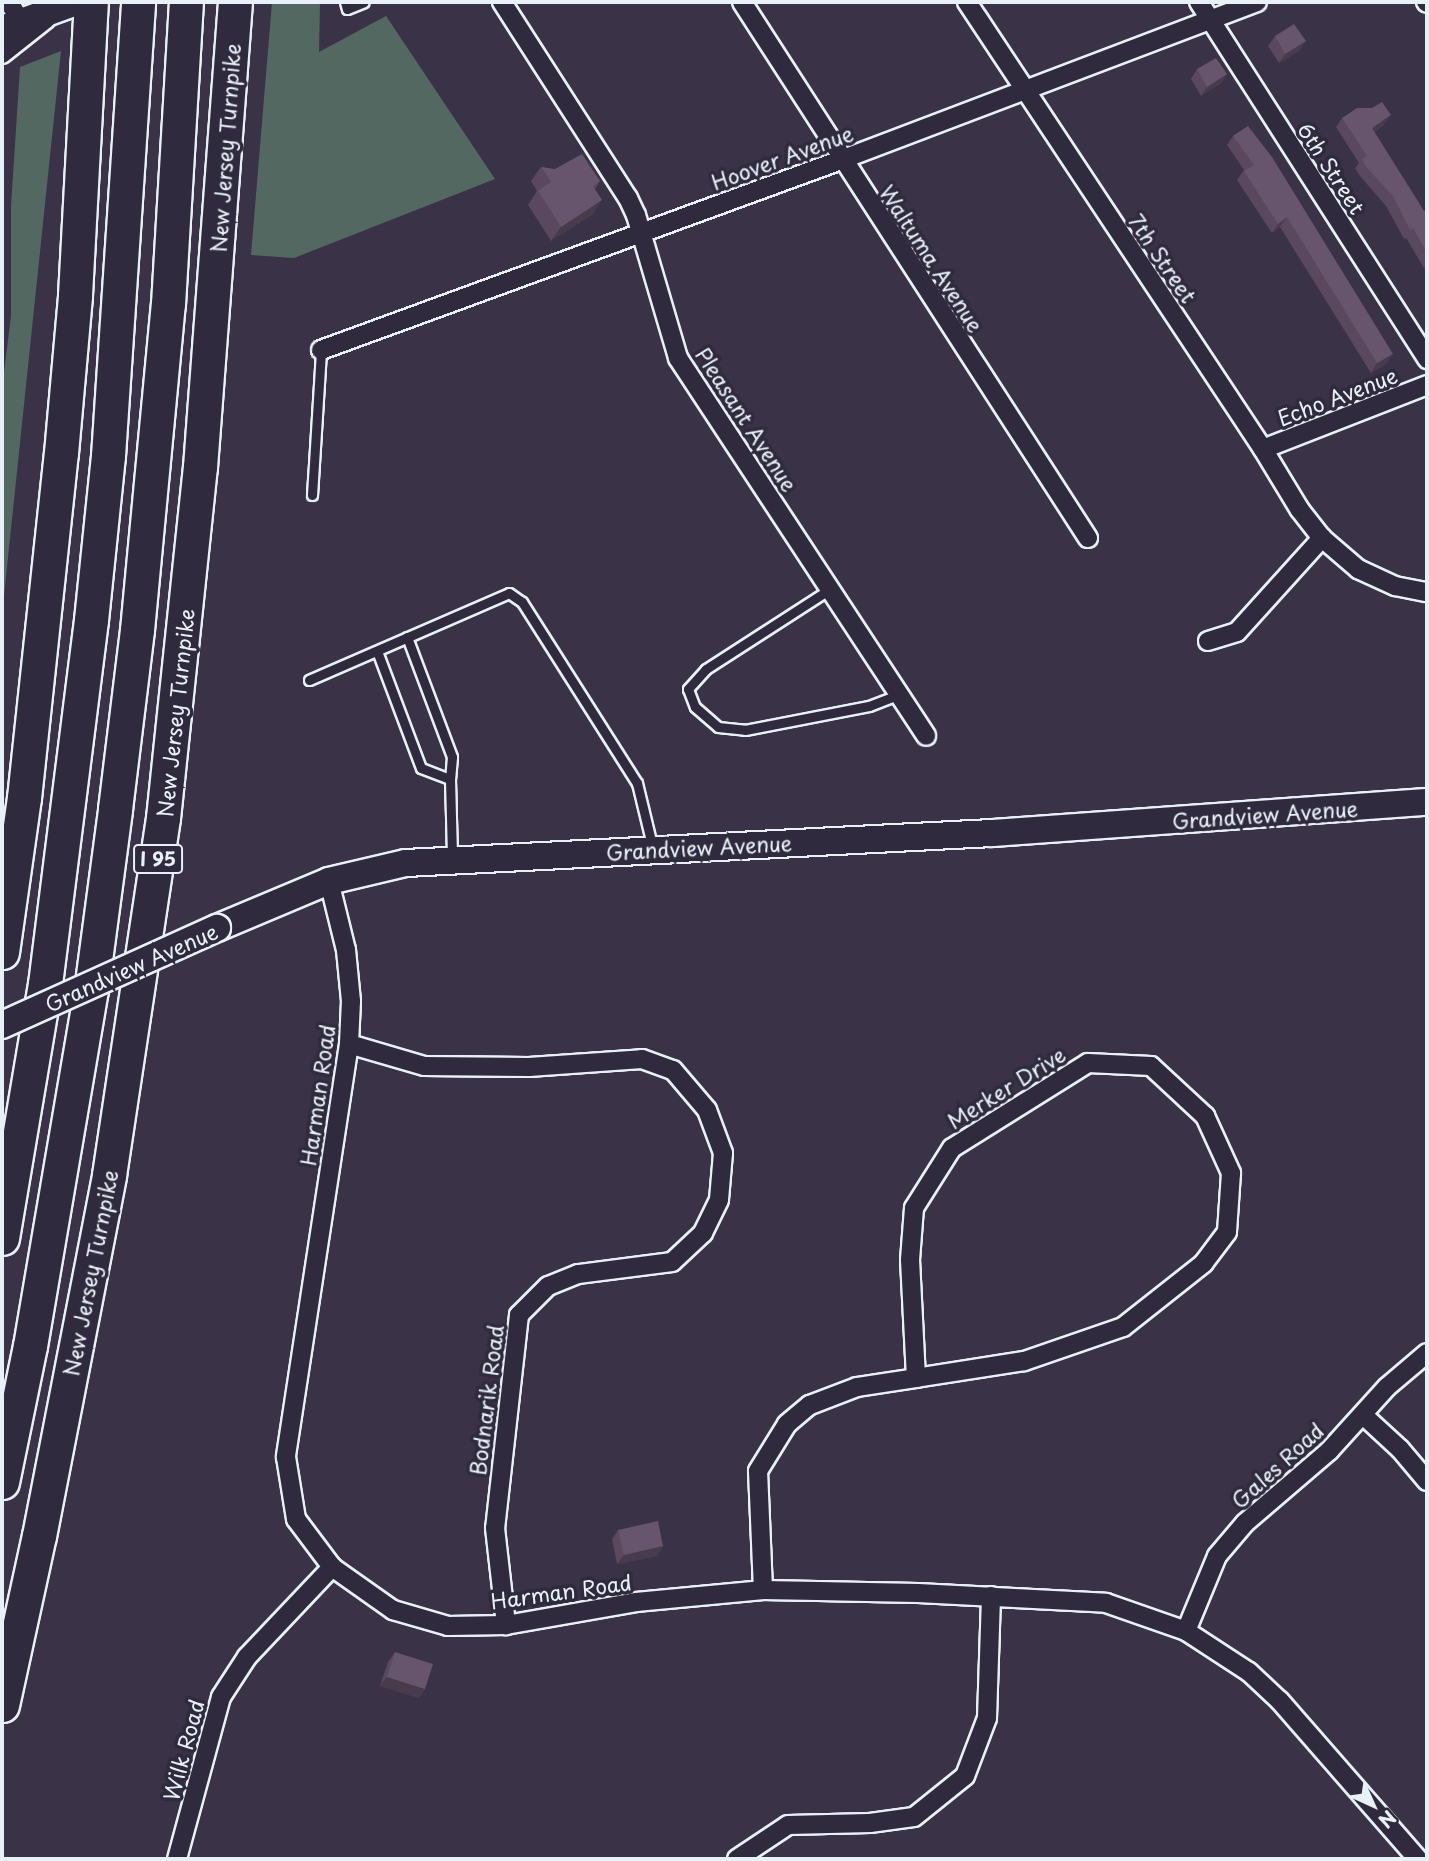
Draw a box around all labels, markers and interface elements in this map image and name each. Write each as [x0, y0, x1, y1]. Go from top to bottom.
street label: New Jersey Turnpike [205, 41, 245, 255]
street label: 6th Street [1293, 117, 1371, 219]
street label: Hoover Avenue [707, 120, 857, 194]
street label: Waltuma Avenue [875, 180, 989, 336]
street label: 7th Street [1124, 209, 1202, 307]
street label: Pleasant Avenue [691, 343, 803, 495]
street label: Echo Avenue [1274, 362, 1400, 430]
street label: New Jersey Turnpike [151, 606, 199, 820]
street label: Grandview Avenue [1172, 795, 1358, 833]
street label: Grandview Avenue [606, 830, 792, 864]
road number: I 95 [132, 844, 184, 874]
street label: Grandview Avenue [41, 918, 221, 1016]
street label: Harman Road [295, 1023, 339, 1167]
street label: Merker Drive [942, 1041, 1070, 1133]
street label: New Jersey Turnpike [57, 1166, 123, 1380]
street label: Bodnarik Road [464, 1324, 508, 1476]
street label: Gales Road [1225, 1417, 1329, 1513]
street label: Harman Road [489, 1569, 633, 1613]
street label: Wilk Road [157, 1696, 209, 1804]
north arrow [1338, 1770, 1408, 1840]
text: N [1373, 1805, 1403, 1835]

